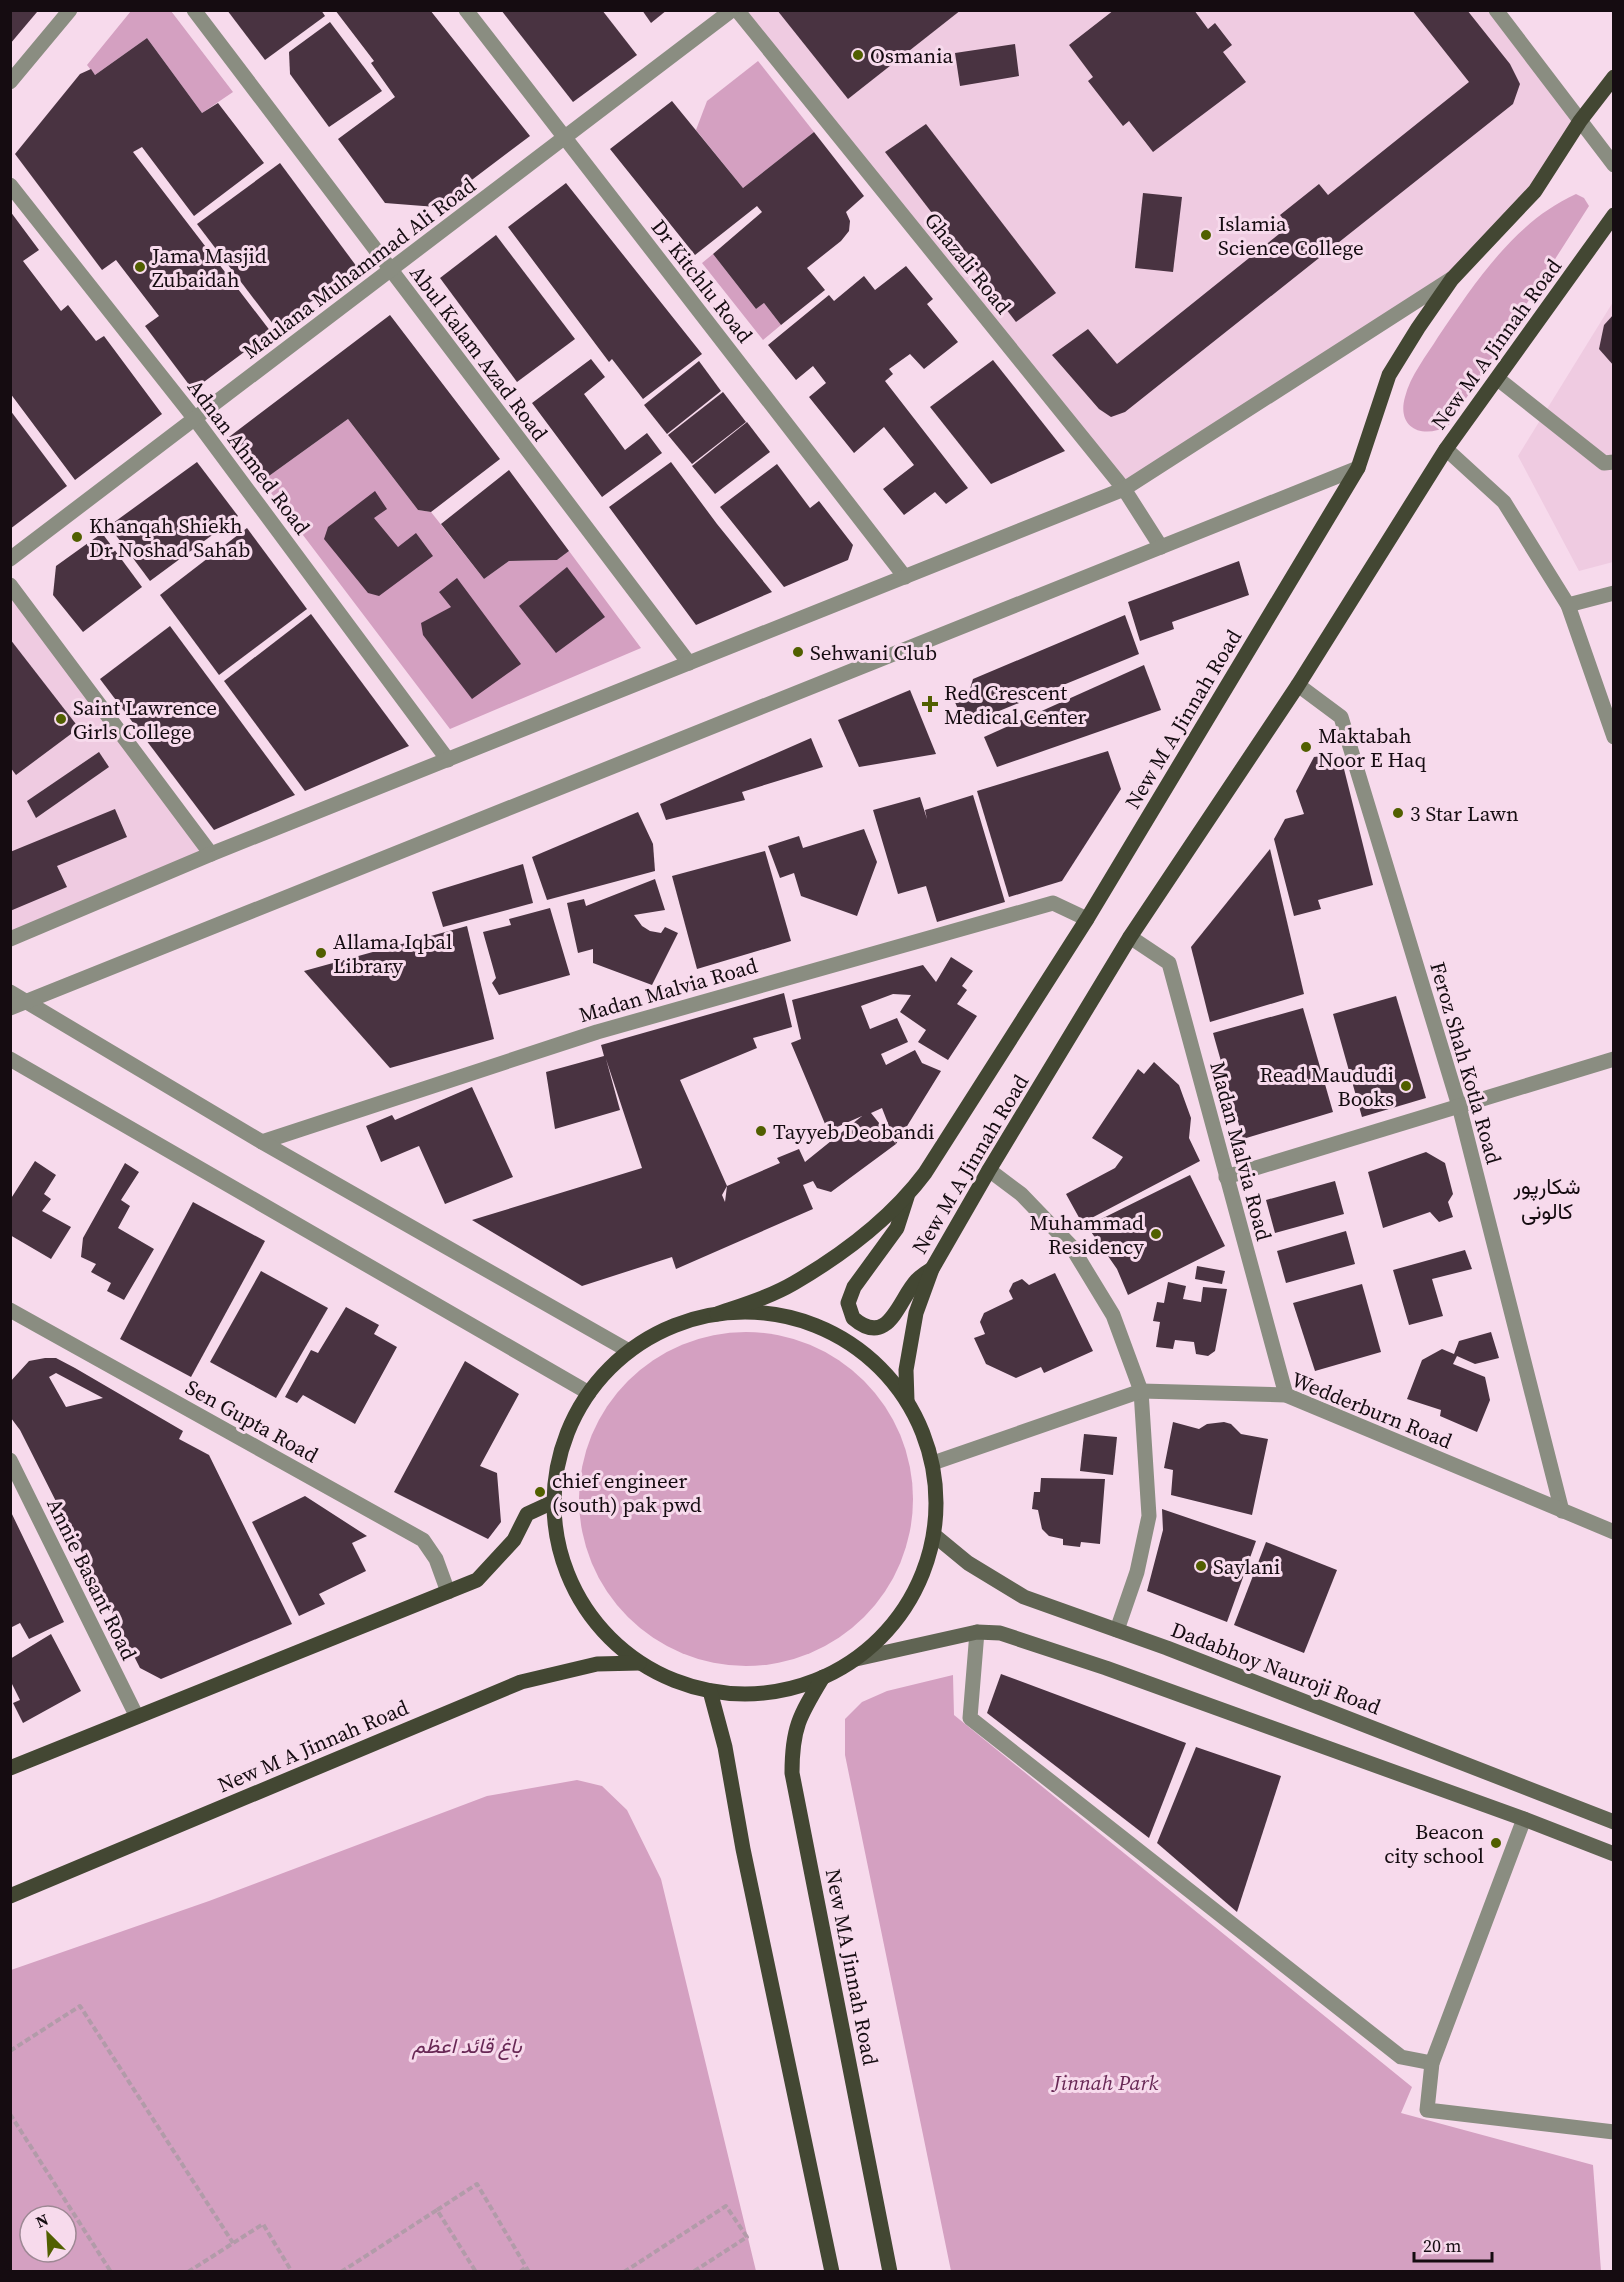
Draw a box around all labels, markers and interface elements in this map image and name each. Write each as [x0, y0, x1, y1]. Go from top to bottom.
place label: Osmania [870, 41, 953, 70]
marker: Osmania [851, 48, 865, 62]
street label: Maulana Muhammad Ali Road [237, 171, 481, 365]
street label: Ghazali Road [918, 206, 1018, 320]
place label: Islamia Science College [1218, 209, 1364, 262]
street label: Dr Kitchlu Road [645, 213, 759, 349]
marker: Islamia Science College [1199, 228, 1213, 242]
place label: Jama Masjid Zubaidah [151, 241, 267, 294]
street label: New M A Jinnah Road [1424, 253, 1568, 435]
street label: Abul Kalam Azad Road [403, 259, 555, 447]
marker: Jama Masjid Zubaidah [133, 260, 147, 274]
street label: Adnan Ahmed Road [181, 374, 317, 540]
place label: Khanqah Shiekh Dr Noshad Sahab [89, 511, 250, 564]
marker: Khanqah Shiekh Dr Noshad Sahab [70, 530, 84, 544]
street label: New M A Jinnah Road [1118, 624, 1248, 814]
place label: Sehwani Club [810, 638, 937, 667]
marker: Sehwani Club [791, 645, 805, 659]
place label: Red Crescent Medical Center [944, 678, 1087, 731]
place label: Saint Lawrence Girls College [73, 693, 217, 746]
marker: Red Crescent Medical Center [921, 695, 939, 713]
marker: Saint Lawrence Girls College [54, 712, 68, 726]
place label: Maktabah Noor E Haq [1318, 721, 1426, 774]
marker: Maktabah Noor E Haq [1299, 740, 1313, 754]
place label: 3 Star Lawn [1410, 799, 1519, 828]
marker: 3 Star Lawn [1391, 806, 1405, 820]
place label: Allama Iqbal Library [333, 927, 452, 980]
marker: Allama Iqbal Library [314, 946, 328, 960]
street label: Madan Malvia Road [575, 951, 761, 1029]
street label: Feroz Shah Kotla Road [1423, 959, 1509, 1168]
street label: Madan Malvia Road [1203, 1058, 1279, 1244]
place label: Read Maududi Books [1259, 1060, 1394, 1113]
street label: New M A Jinnah Road [905, 1069, 1035, 1259]
marker: Read Maududi Books [1399, 1079, 1413, 1093]
place label: Tayyeb Deobandi [773, 1117, 935, 1146]
marker: Tayyeb Deobandi [754, 1124, 768, 1138]
district label: شکارپور کالونی [1512, 1171, 1581, 1226]
place label: Muhammad Residency [1030, 1208, 1144, 1261]
marker: Muhammad Residency [1149, 1227, 1163, 1241]
street label: Wedderburn Road [1287, 1365, 1457, 1455]
street label: Sen Gupta Road [180, 1373, 324, 1469]
place label: chief engineer (south) pak pwd [552, 1466, 702, 1519]
marker: chief engineer (south) pak pwd [533, 1485, 547, 1499]
street label: Annie Basant Road [40, 1493, 144, 1665]
place label: Saylani [1213, 1552, 1280, 1581]
marker: Saylani [1194, 1559, 1208, 1573]
street label: Dadabhoy Nauroji Road [1167, 1615, 1385, 1721]
street label: New M A Jinnah Road [213, 1693, 413, 1799]
place label: Beacon city school [1384, 1817, 1484, 1870]
marker: Beacon city school [1489, 1836, 1503, 1850]
street label: New MA Jinnah Road [819, 1866, 885, 2068]
park label: باغ قائد اعظم [411, 2031, 523, 2061]
park label: Jinnah Park [1051, 2068, 1159, 2097]
north arrow [18, 2204, 78, 2264]
text: N [32, 2208, 52, 2233]
scale bar [1414, 2225, 1492, 2263]
text: 20 m [1423, 2233, 1461, 2258]

